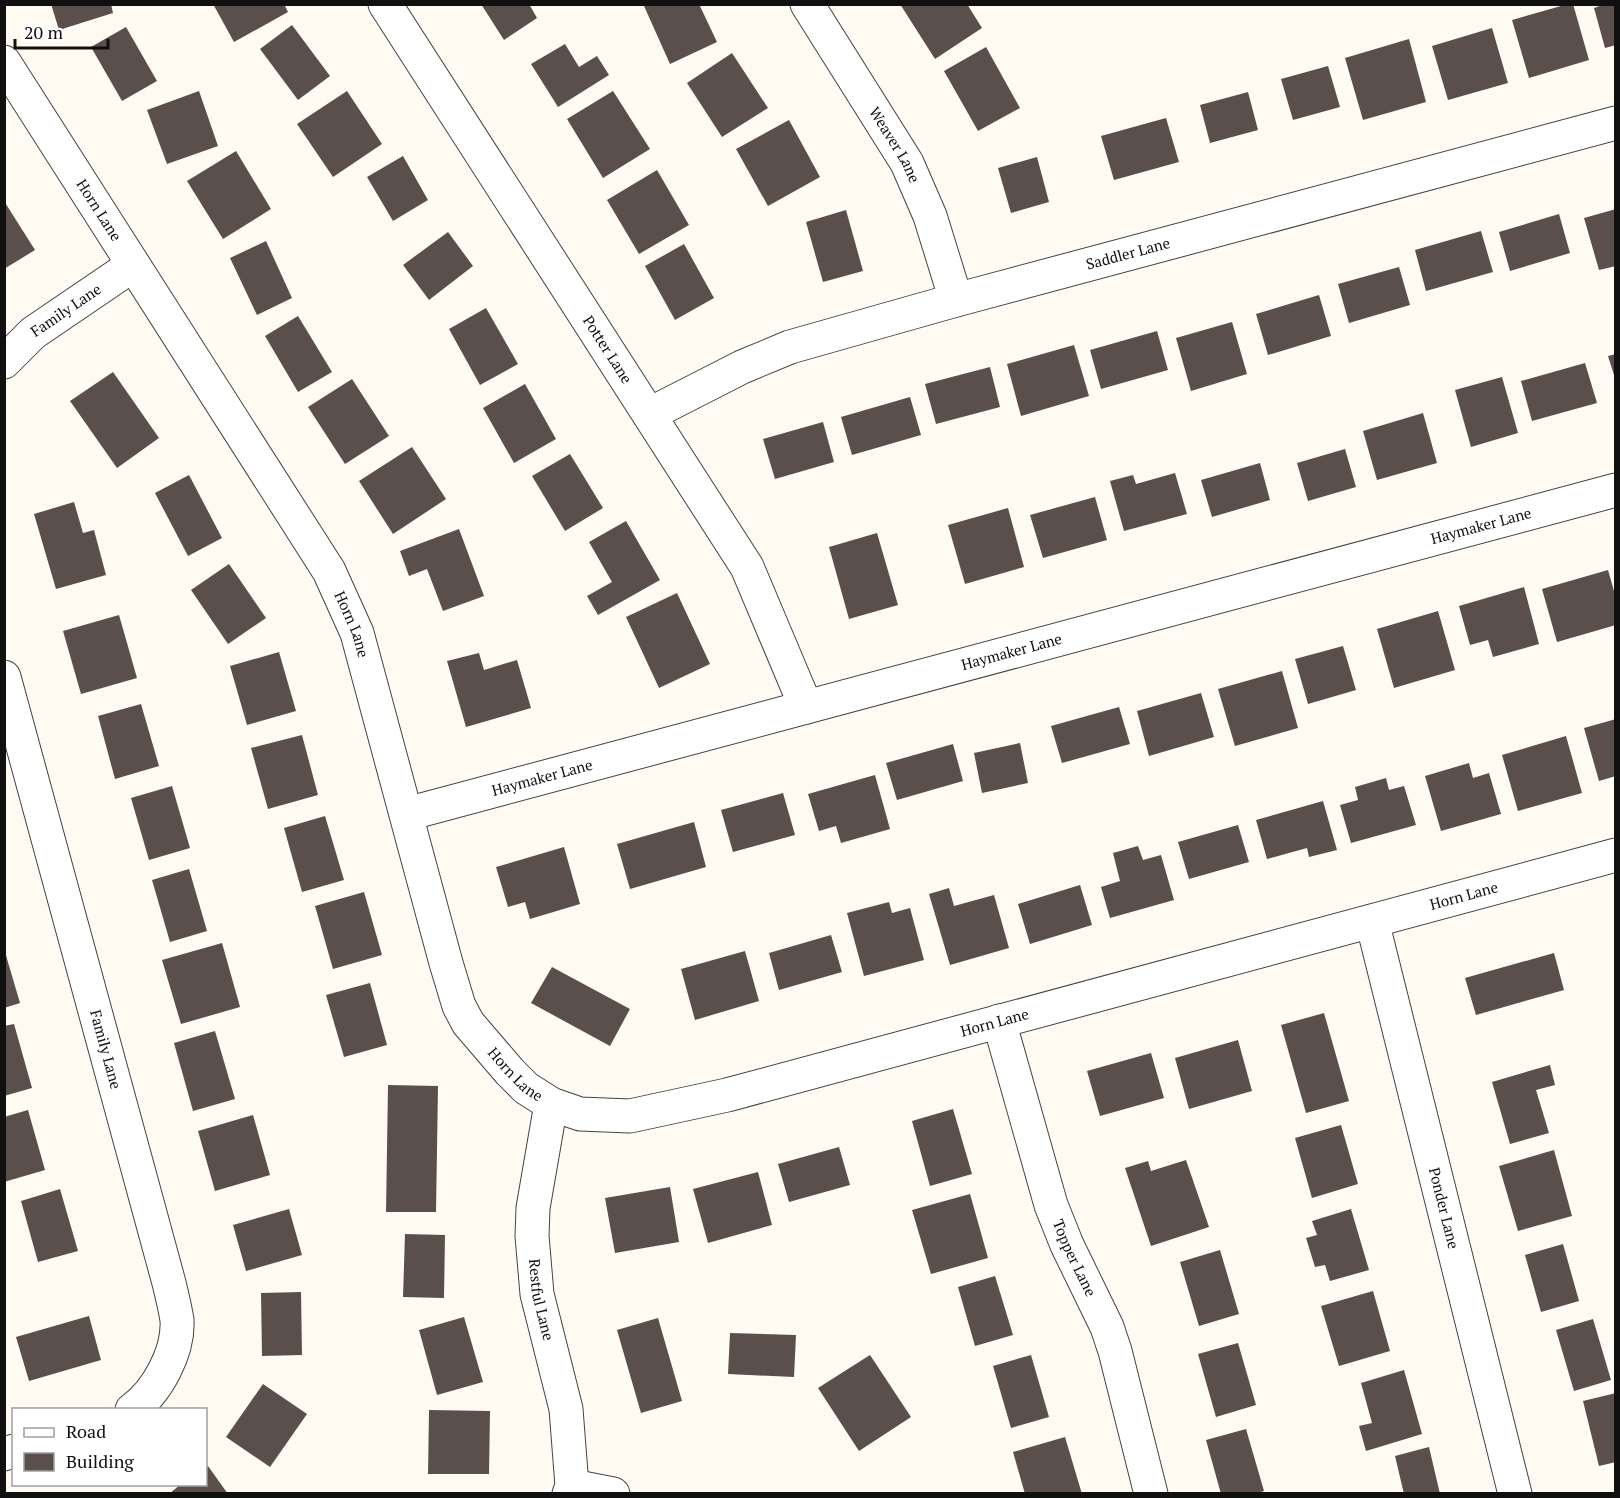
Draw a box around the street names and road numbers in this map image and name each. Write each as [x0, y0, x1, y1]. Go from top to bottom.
street label: Weaver Lane [865, 103, 925, 185]
street label: Horn Lane [72, 175, 127, 245]
street label: Saddler Lane [1084, 232, 1172, 274]
street label: Family Lane [26, 279, 105, 341]
street label: Potter Lane [579, 311, 637, 387]
street label: Haymaker Lane [1428, 502, 1533, 548]
street label: Horn Lane [330, 588, 374, 659]
street label: Haymaker Lane [959, 628, 1064, 674]
street label: Haymaker Lane [489, 754, 595, 800]
street label: Horn Lane [1427, 876, 1500, 914]
street label: Horn Lane [958, 1003, 1031, 1041]
street label: Family Lane [86, 1007, 127, 1091]
street label: Horn Lane [484, 1043, 547, 1105]
street label: Ponder Lane [1425, 1165, 1464, 1251]
street label: Topper Lane [1049, 1216, 1102, 1299]
street label: Restful Lane [525, 1258, 559, 1343]

